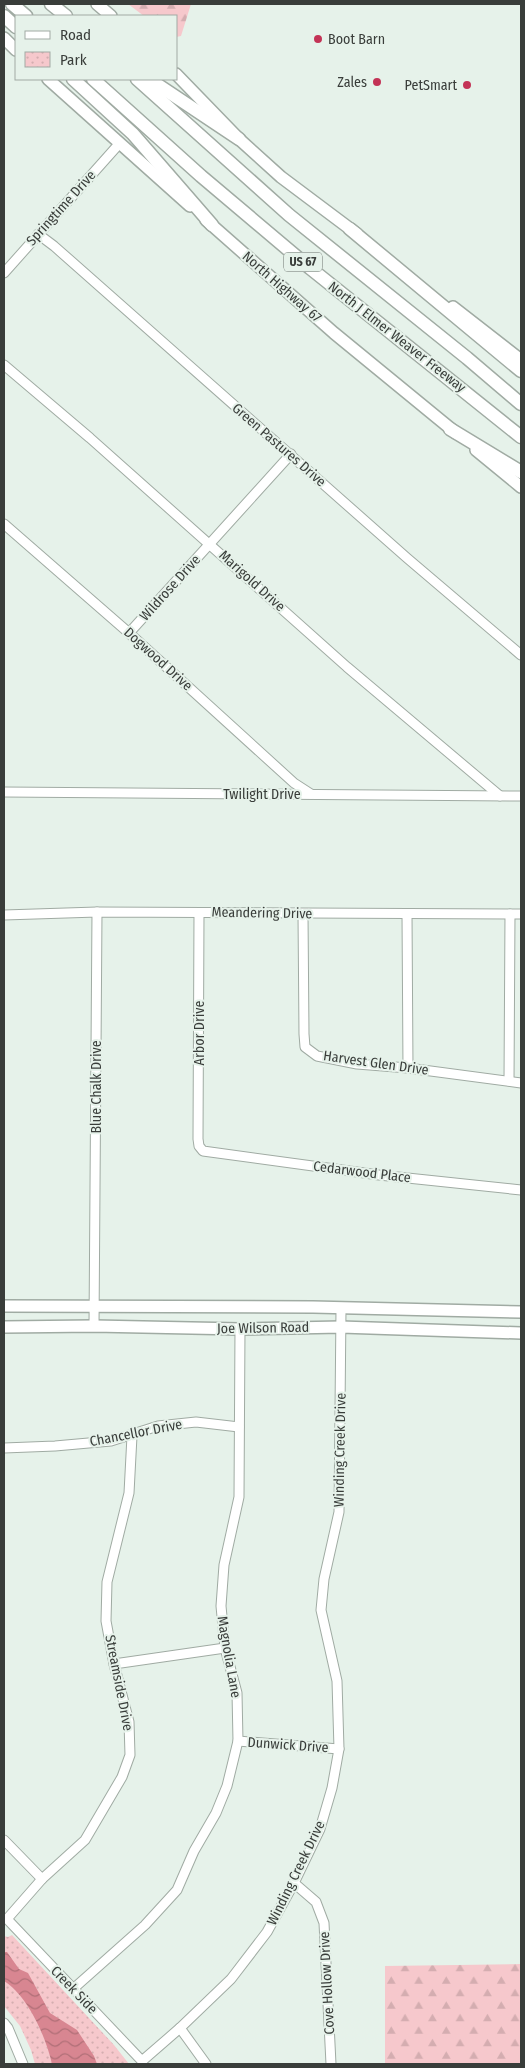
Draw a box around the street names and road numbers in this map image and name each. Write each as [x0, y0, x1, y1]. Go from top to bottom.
street label: Springtime Drive [23, 167, 99, 249]
street label: North Highway 67 [239, 248, 325, 326]
road number: US 67 [284, 252, 322, 272]
street label: North J Elmer Weaver Freeway [325, 278, 470, 397]
street label: Green Pastures Drive [229, 400, 329, 490]
street label: Marigold Drive [215, 547, 289, 615]
street label: Wildrose Drive [136, 551, 204, 624]
street label: Dogwood Drive [120, 624, 196, 694]
street label: Twilight Drive [223, 786, 301, 803]
street label: Meandering Drive [212, 904, 313, 922]
street label: Arbor Drive [191, 1000, 208, 1065]
street label: Blue Chalk Drive [88, 1040, 105, 1134]
street label: Harvest Glen Drive [322, 1047, 430, 1079]
street label: Cedarwood Place [312, 1158, 412, 1186]
street label: Joe Wilson Road [217, 1319, 309, 1337]
street label: Winding Creek Drive [331, 1393, 349, 1507]
street label: Chancellor Drive [88, 1416, 184, 1450]
street label: Magnolia Lane [213, 1615, 245, 1699]
street label: Streamside Drive [101, 1634, 137, 1732]
street label: Dunwick Drive [247, 1734, 329, 1756]
street label: Winding Creek Drive [263, 1818, 329, 1928]
street label: Cove Hollow Drive [316, 1931, 338, 2035]
street label: Creek Side [47, 1963, 101, 2018]

